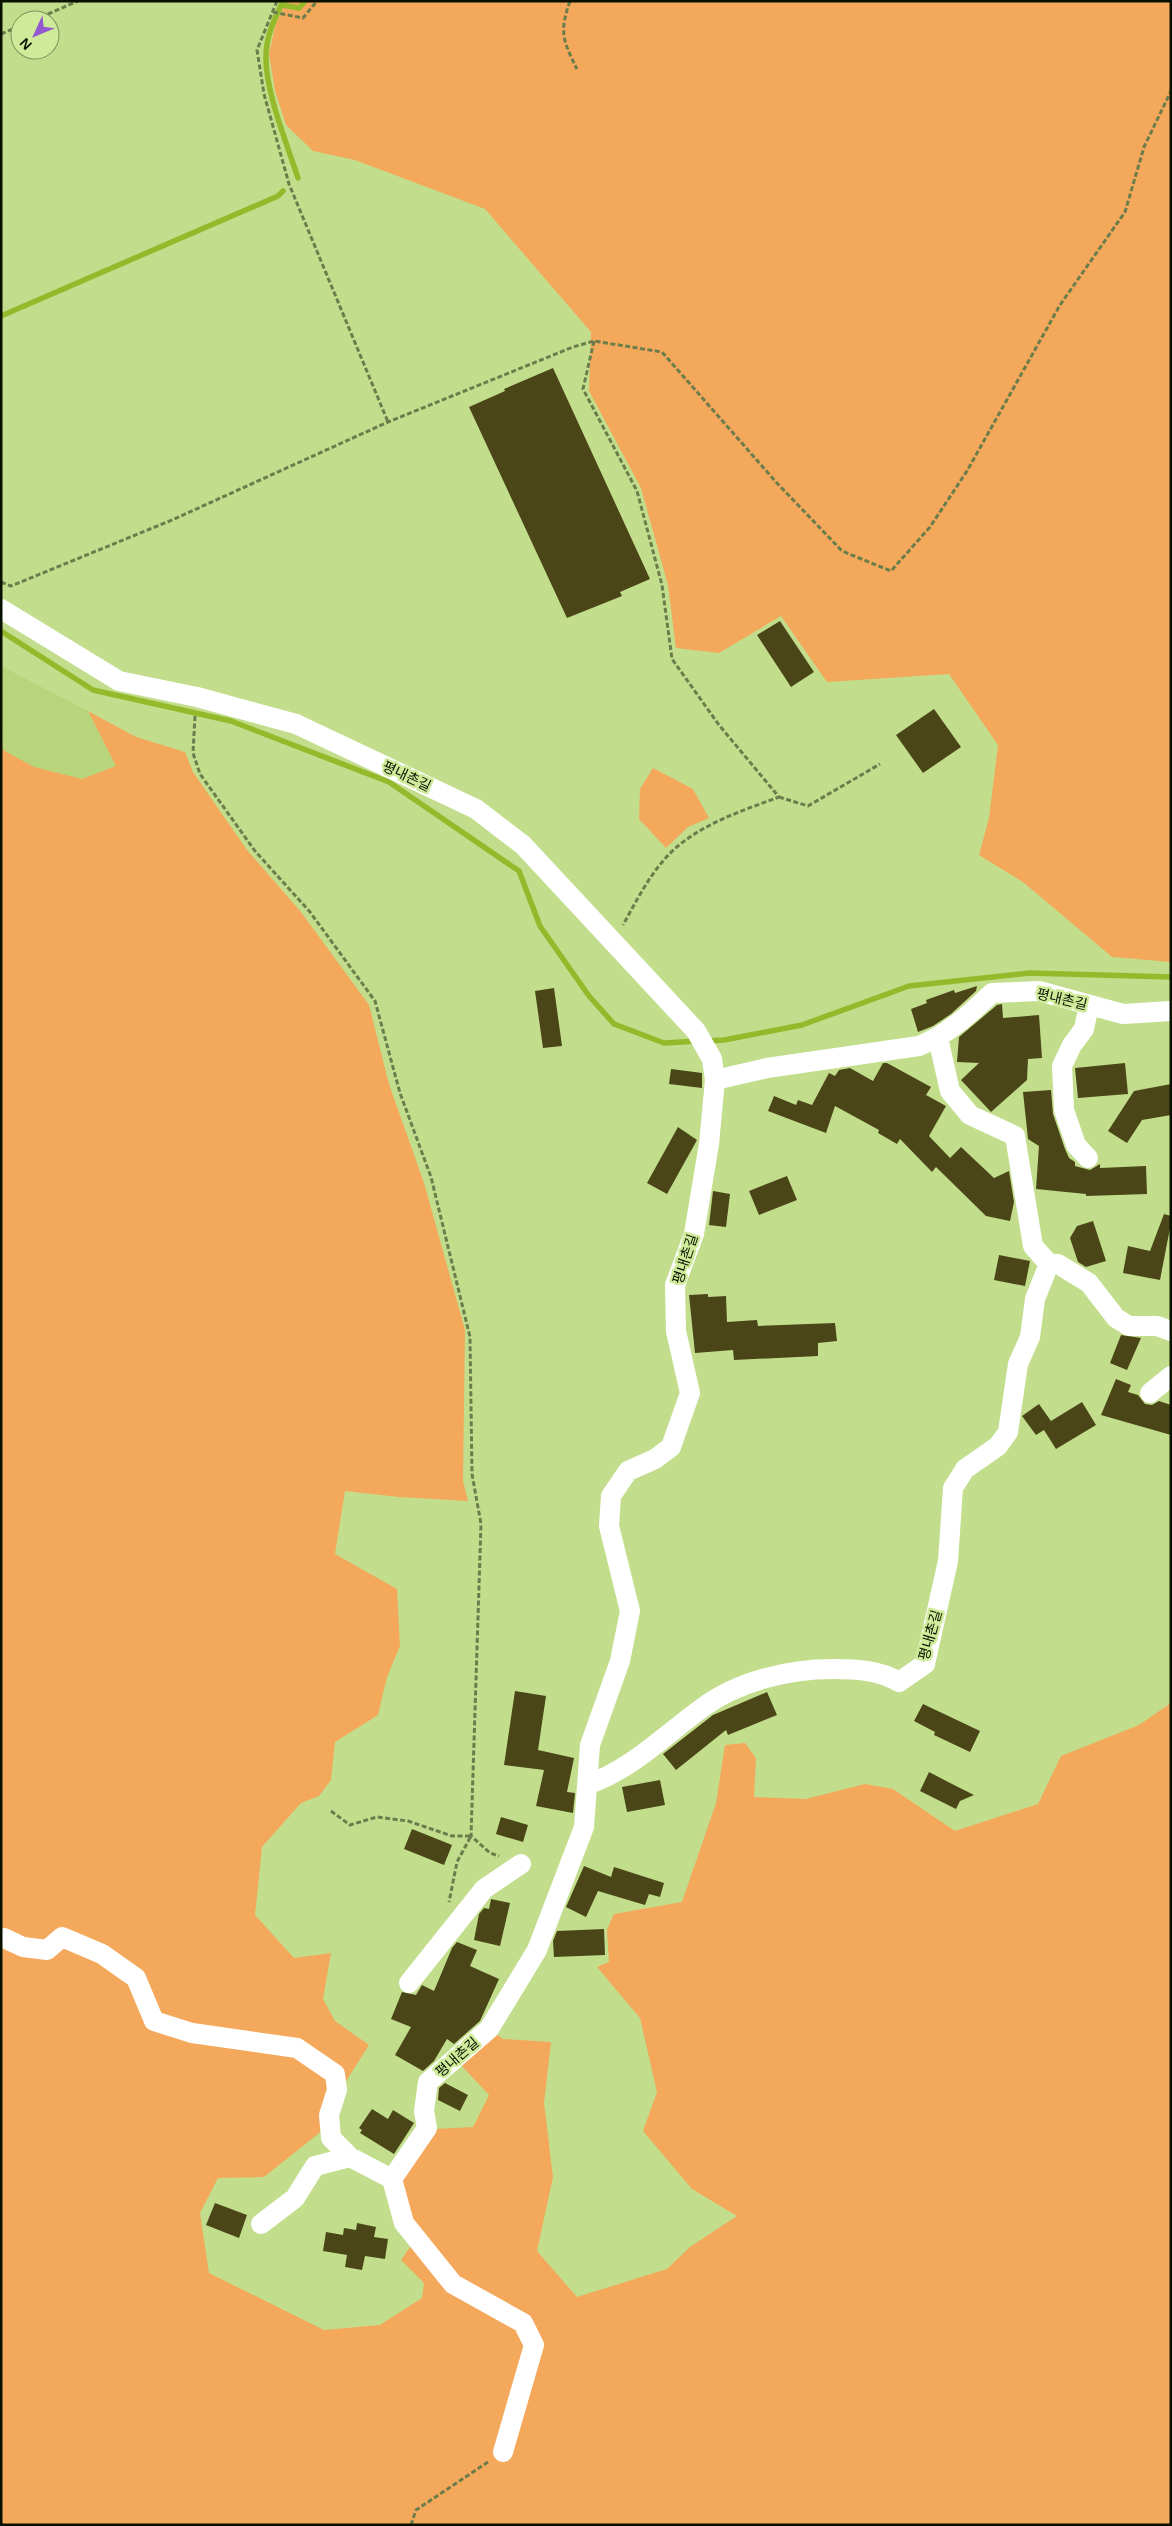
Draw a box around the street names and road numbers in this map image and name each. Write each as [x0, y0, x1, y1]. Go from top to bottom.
street label: 평내촌길 [380, 758, 434, 794]
street label: 평내촌길 [1035, 985, 1089, 1013]
street label: 평내촌길 [669, 1232, 701, 1286]
street label: 평내촌길 [915, 1608, 945, 1662]
street label: 평내촌길 [432, 2034, 482, 2080]

